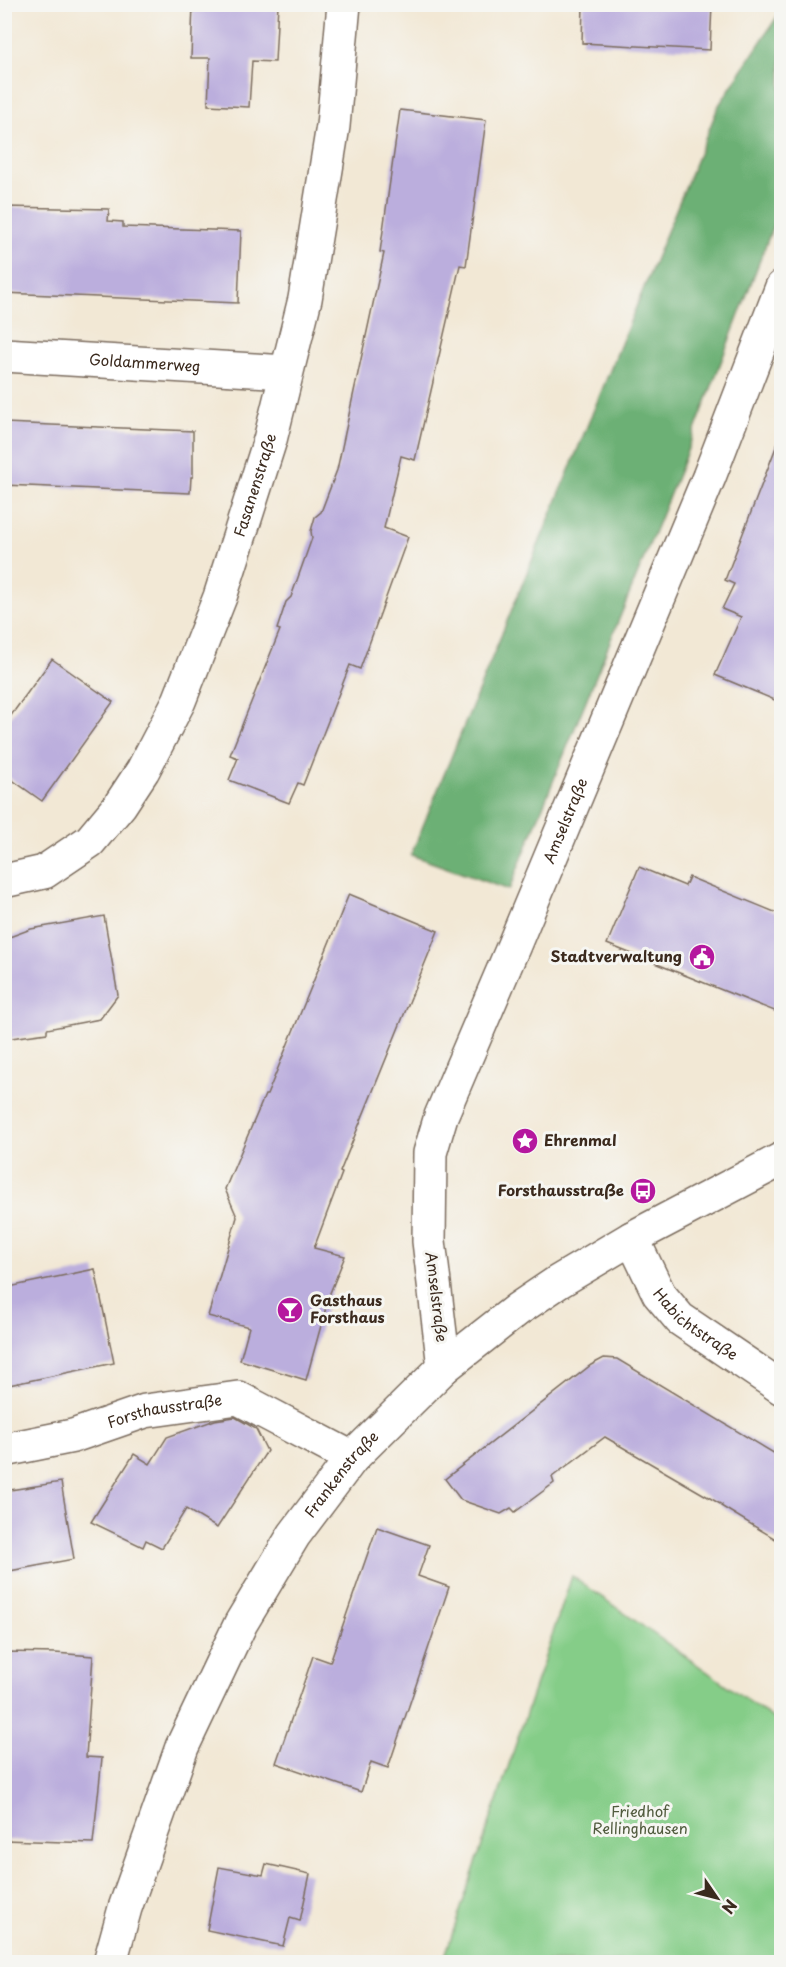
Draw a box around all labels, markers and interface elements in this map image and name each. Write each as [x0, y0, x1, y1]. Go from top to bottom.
street label: Goldammerweg [88, 347, 201, 377]
street label: Fasanenstraße [227, 431, 281, 540]
street label: Amselstraße [536, 774, 592, 867]
public building icon: Stadtverwaltung [687, 942, 717, 972]
place label: Stadtverwaltung [551, 944, 682, 967]
place icon: Ehrenmal [510, 1126, 540, 1156]
place label: Ehrenmal [544, 1128, 617, 1151]
bus stop icon: Forsthausstraße [628, 1176, 658, 1206]
place label: Forsthausstraße [498, 1178, 624, 1201]
street label: Amselstraße [421, 1250, 454, 1343]
street label: Habichtstraße [648, 1282, 743, 1365]
place label: Gasthaus Forsthaus [310, 1288, 385, 1328]
bar icon: Gasthaus Forsthaus [275, 1295, 305, 1325]
street label: Forsthausstraße [104, 1387, 223, 1433]
street label: Frankenstraße [298, 1425, 383, 1522]
park label: Friedhof Rellinghausen [592, 1799, 688, 1839]
north arrow [687, 1868, 747, 1928]
text: N [717, 1895, 744, 1919]

